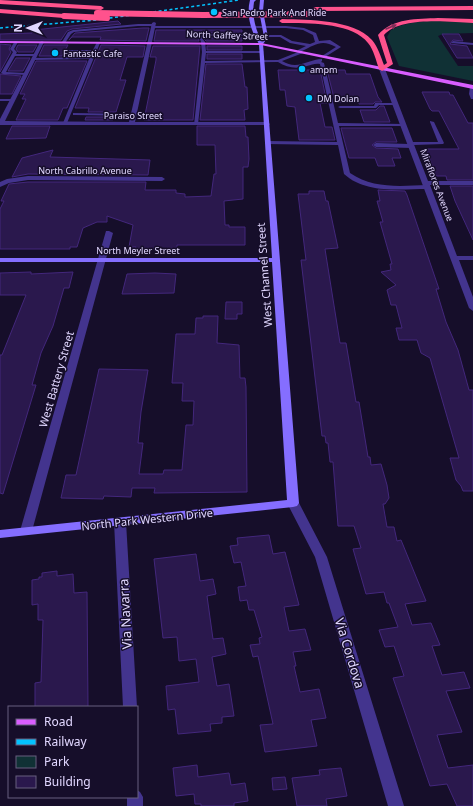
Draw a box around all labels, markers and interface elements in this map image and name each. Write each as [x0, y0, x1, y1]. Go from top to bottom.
place label: San Pedro Park And Ride [222, 6, 326, 19]
marker: San Pedro Park And Ride [209, 7, 219, 17]
north arrow [8, 8, 48, 48]
text: N [10, 24, 25, 32]
one-way arrow [386, 24, 398, 30]
street label: North Gaffey Street [186, 27, 269, 43]
place label: Fantastic Cafe [63, 47, 122, 60]
marker: Fantastic Cafe [50, 48, 60, 58]
place label: ampm [310, 63, 337, 76]
marker: ampm [297, 64, 307, 74]
place label: DM Dolan [317, 92, 359, 105]
marker: DM Dolan [304, 93, 314, 103]
street label: Paraiso Street [104, 109, 163, 122]
street label: Miraflores Avenue [417, 147, 457, 223]
street label: North Cabrillo Avenue [38, 164, 132, 177]
street label: West Channel Street [253, 222, 275, 328]
street label: North Meyler Street [96, 244, 180, 257]
street label: West Battery Street [35, 329, 77, 429]
street label: North Park Western Drive [80, 505, 214, 533]
street label: Via Navarra [114, 578, 136, 650]
street label: Via Cordova [331, 616, 369, 690]
legend [8, 706, 138, 798]
text: Road [44, 713, 73, 730]
text: Railway [44, 733, 88, 750]
text: Park [44, 753, 70, 770]
text: Building [44, 773, 91, 790]

